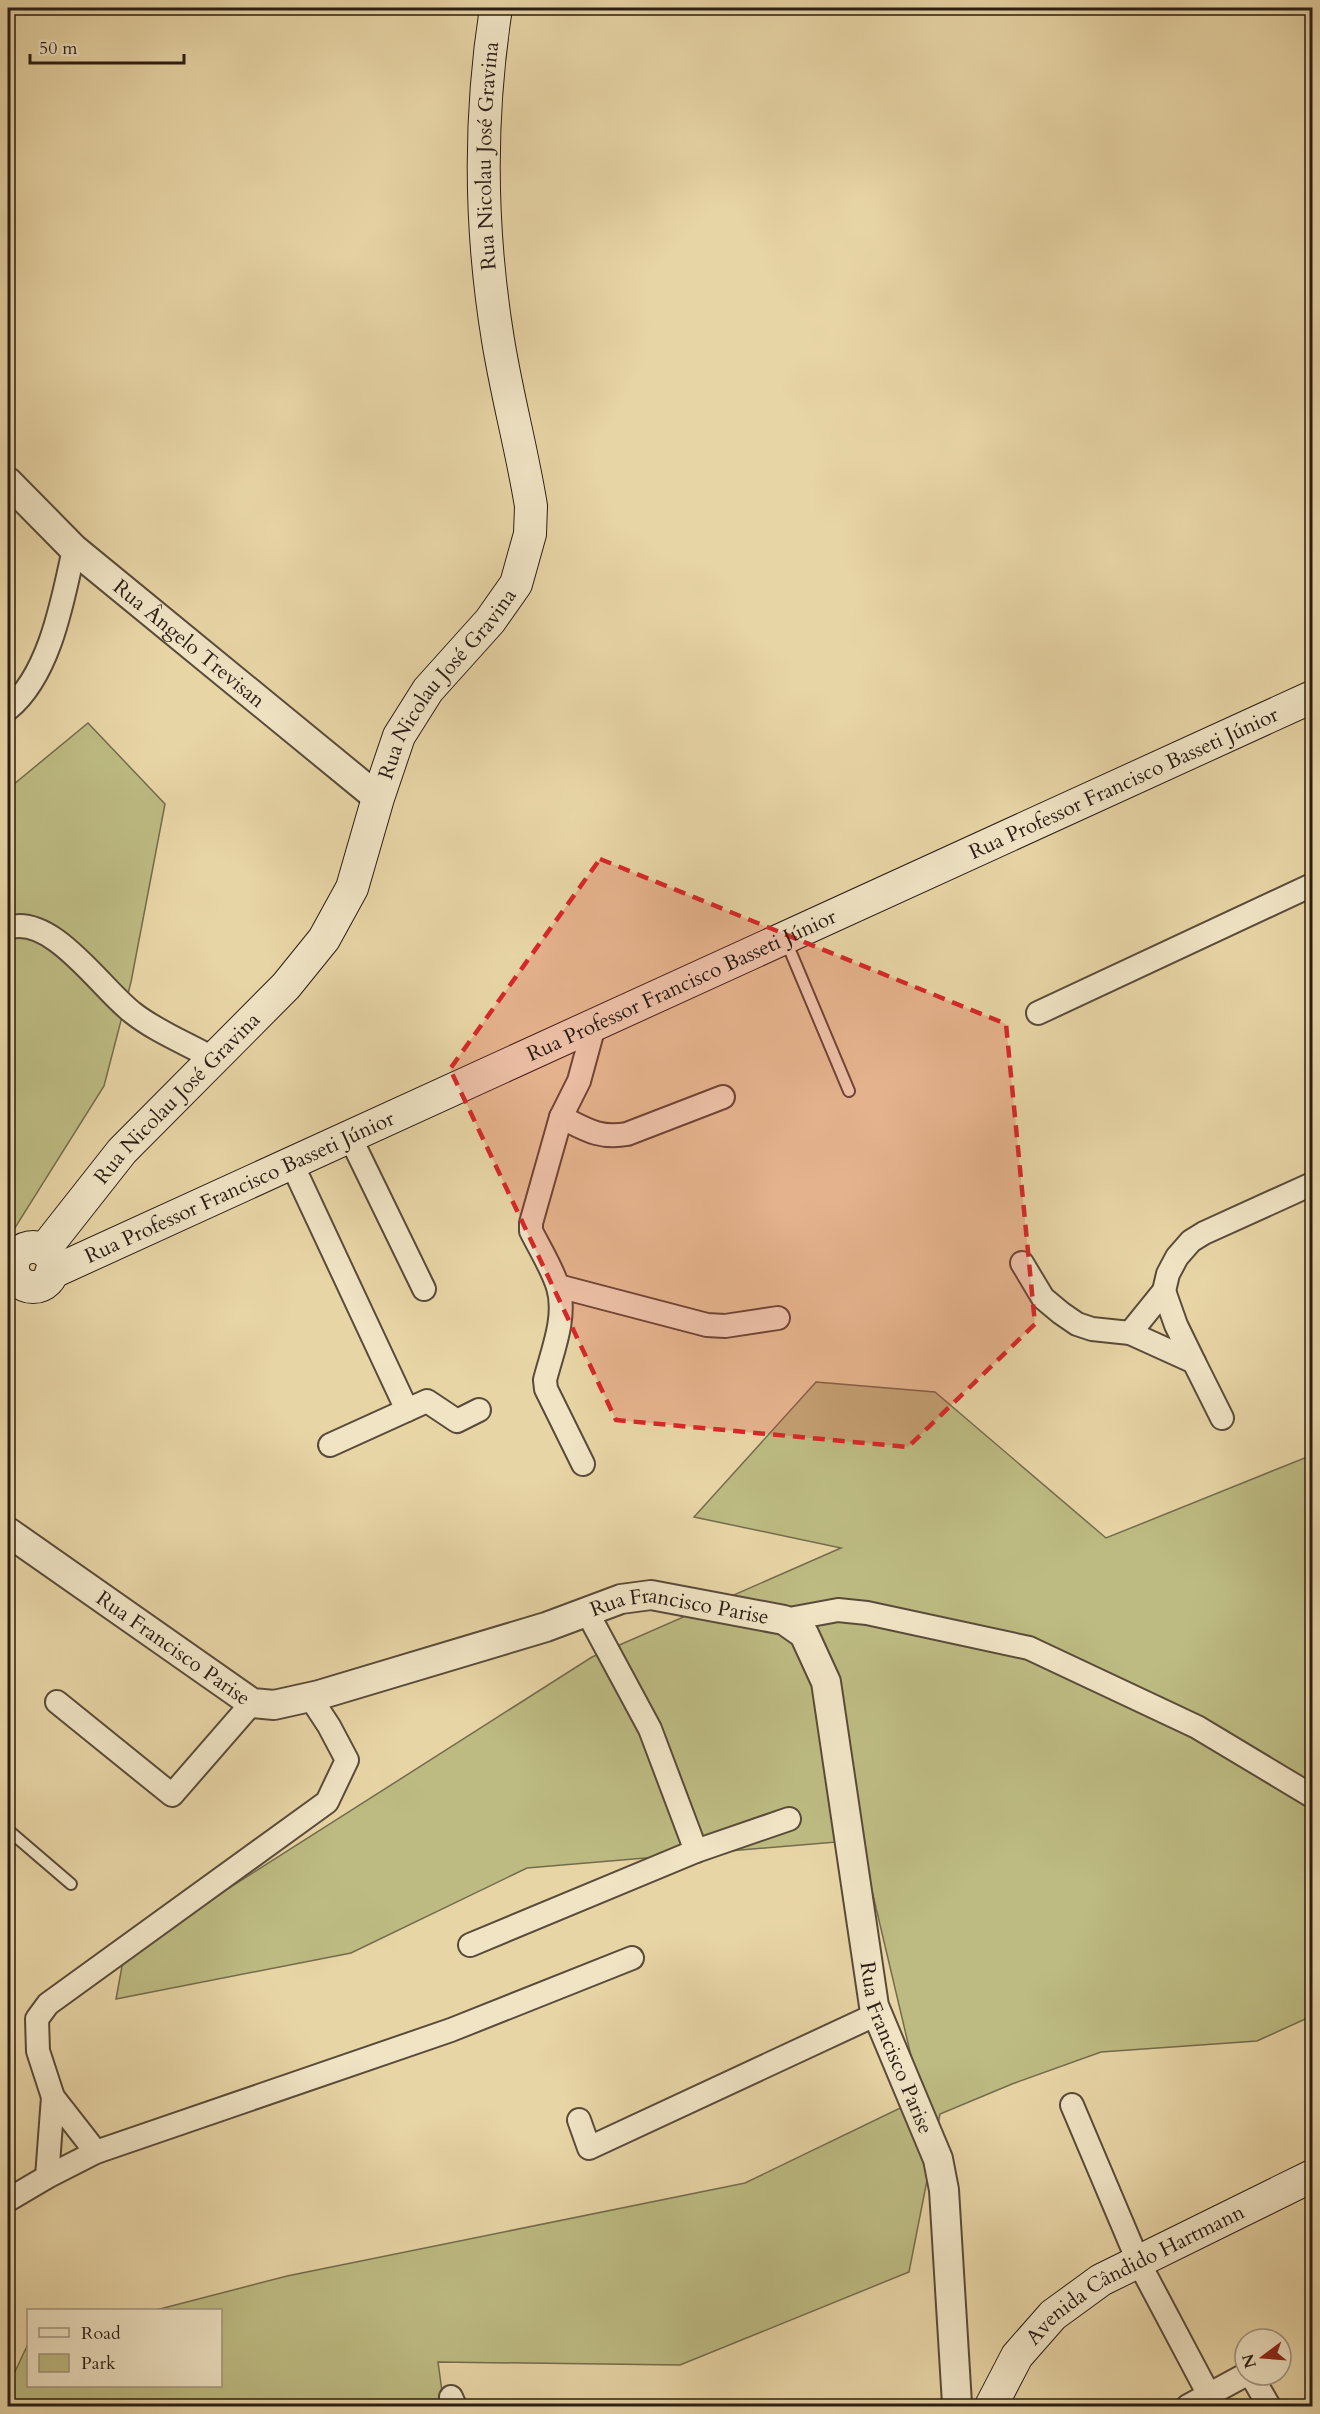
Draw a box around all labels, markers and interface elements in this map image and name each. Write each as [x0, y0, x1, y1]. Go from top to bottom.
scale bar [30, 27, 184, 65]
text: 50 m [39, 36, 78, 61]
street label: Rua Nicolau José Gravina [470, 40, 506, 271]
street label: Rua Ângelo Trevisan [107, 573, 271, 715]
street label: Rua Nicolau José Gravina [371, 583, 523, 783]
street label: Rua Professor Francisco Basseti Júnior [964, 700, 1283, 867]
street label: Rua Professor Francisco Basseti Júnior [522, 902, 841, 1069]
street label: Rua Nicolau José Gravina [87, 1006, 267, 1190]
street label: Rua Professor Francisco Basseti Júnior [80, 1104, 399, 1271]
street label: Rua Francisco Parise [586, 1581, 771, 1632]
street label: Rua Francisco Parise [90, 1584, 256, 1713]
street label: Rua Francisco Parise [853, 1960, 940, 2139]
street label: Avenida Cândido Hartmann [1019, 2198, 1250, 2351]
legend [27, 2309, 222, 2387]
text: Road [81, 2321, 121, 2346]
north arrow [1233, 2327, 1293, 2387]
text: Park [81, 2351, 116, 2376]
text: N [1237, 2351, 1262, 2371]

